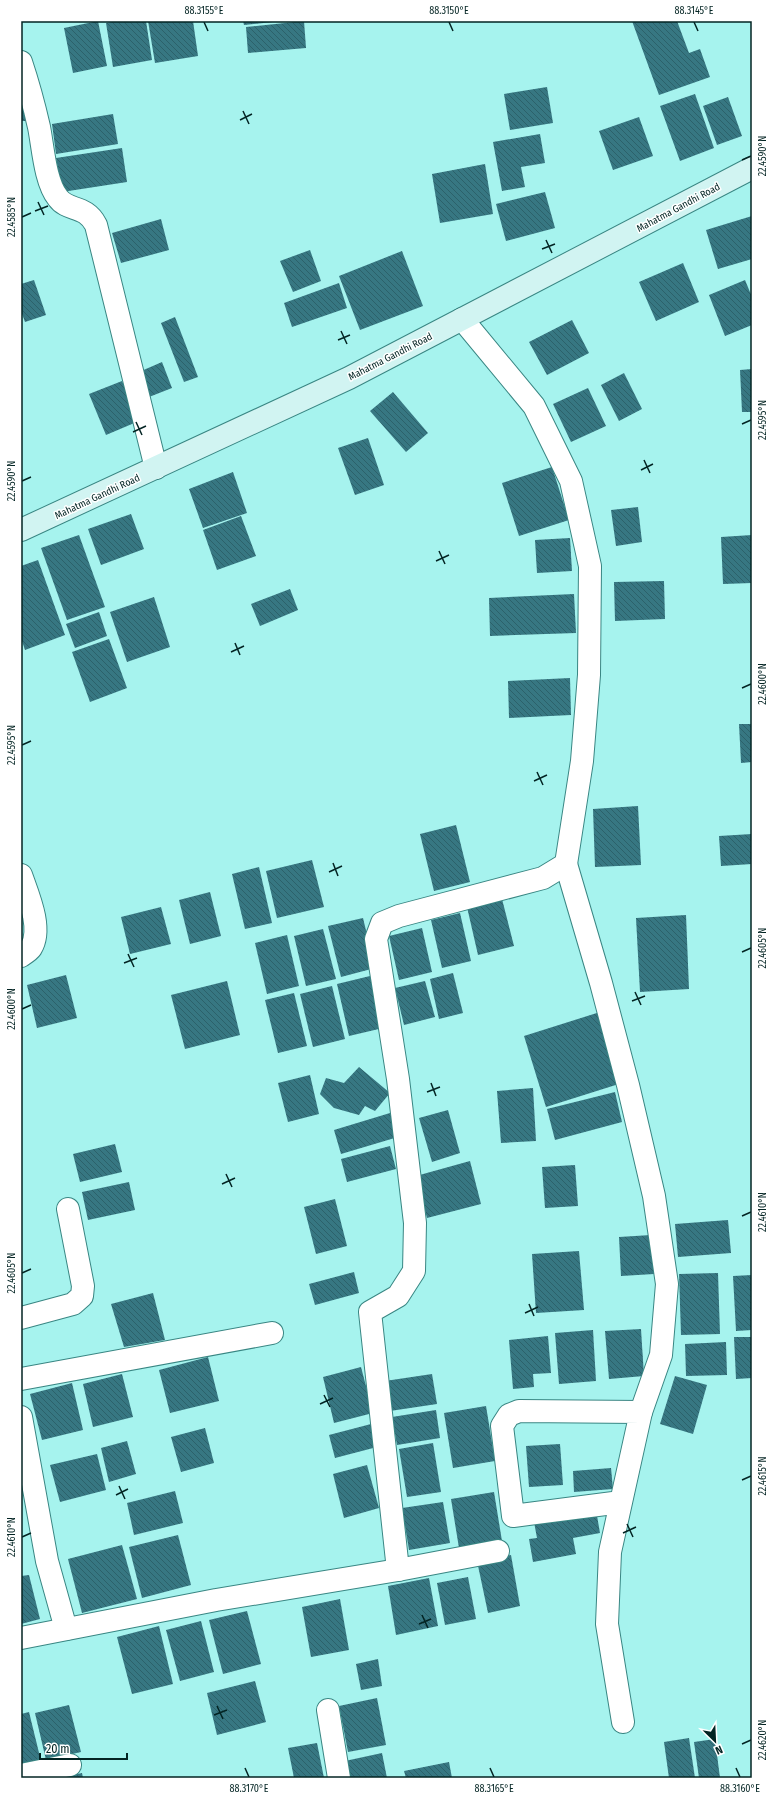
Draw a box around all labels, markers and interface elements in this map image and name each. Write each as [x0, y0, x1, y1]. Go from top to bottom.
text: 88.3155°E [185, 5, 224, 17]
text: 88.3150°E [429, 5, 469, 17]
text: 88.3145°E [675, 5, 714, 17]
text: 22.4590°N [757, 136, 769, 176]
street label: Mahatma Gandhi Road [635, 181, 722, 235]
text: 22.4585°N [6, 197, 18, 237]
street label: Mahatma Gandhi Road [347, 331, 434, 383]
text: 22.4595°N [757, 400, 769, 440]
text: 22.4590°N [6, 461, 18, 501]
street label: Mahatma Gandhi Road [53, 472, 142, 522]
text: 22.4600°N [757, 663, 769, 705]
text: 22.4595°N [6, 725, 18, 765]
text: 22.4605°N [757, 928, 769, 968]
text: 22.4600°N [6, 988, 18, 1030]
text: 22.4610°N [757, 1192, 769, 1232]
text: 22.4605°N [6, 1253, 18, 1293]
text: 22.4615°N [757, 1456, 769, 1496]
text: 22.4610°N [6, 1517, 18, 1557]
text: 22.4620°N [757, 1720, 769, 1760]
north arrow [695, 1721, 735, 1761]
scale bar [40, 1735, 127, 1761]
text: 20 m [46, 1742, 70, 1756]
text: N [713, 1742, 725, 1757]
text: 88.3170°E [230, 1783, 269, 1795]
text: 88.3165°E [474, 1783, 514, 1795]
text: 88.3160°E [720, 1783, 760, 1795]

